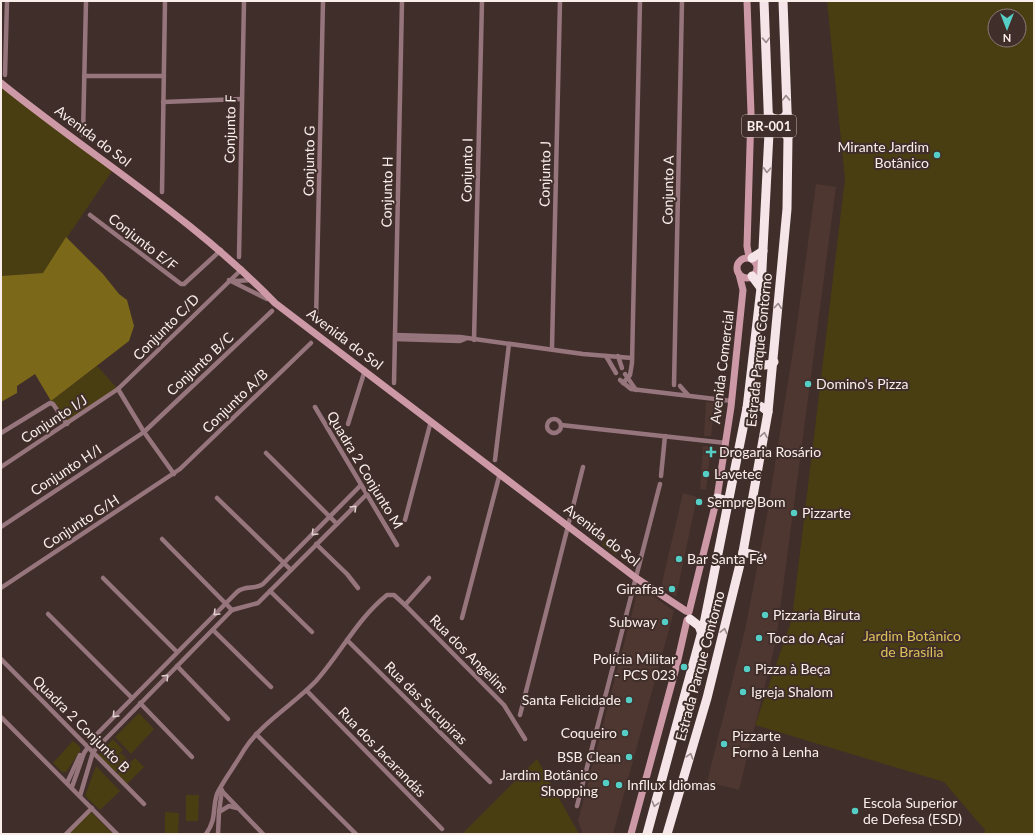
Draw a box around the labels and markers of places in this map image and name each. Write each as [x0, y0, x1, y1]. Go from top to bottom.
place label: Mirante Jardim Botânico [837, 138, 929, 171]
marker: Mirante Jardim Botânico [932, 150, 942, 160]
place label: Domino's Pizza [816, 375, 909, 392]
marker: Domino's Pizza [803, 379, 813, 389]
place label: Drogaria Rosário [719, 443, 821, 460]
marker: Drogaria Rosário [706, 447, 716, 457]
place label: Lavetec [714, 465, 762, 482]
marker: Lavetec [701, 469, 711, 479]
place label: Sempre Bom [707, 493, 786, 510]
marker: Sempre Bom [694, 497, 704, 507]
place label: Pizzarte [802, 504, 851, 521]
marker: Pizzarte [789, 508, 799, 518]
place label: Bar Santa Fé [687, 550, 764, 567]
marker: Bar Santa Fé [674, 554, 684, 564]
place label: Giraffas [616, 580, 664, 597]
marker: Giraffas [667, 584, 677, 594]
place label: Pizzaria Biruta [773, 606, 861, 623]
marker: Pizzaria Biruta [760, 610, 770, 620]
place label: Subway [609, 613, 658, 630]
marker: Subway [660, 617, 670, 627]
place label: Toca do Açaí [767, 629, 845, 646]
marker: Toca do Açaí [754, 633, 764, 643]
place label: Polícia Militar - PCS 023 [593, 650, 676, 683]
place label: Pizza à Beça [755, 660, 830, 677]
marker: Polícia Militar - PCS 023 [679, 662, 689, 672]
marker: Pizza à Beça [742, 664, 752, 674]
place label: Igreja Shalom [751, 683, 833, 700]
marker: Igreja Shalom [738, 687, 748, 697]
place label: Santa Felicidade [522, 691, 621, 708]
marker: Santa Felicidade [624, 695, 634, 705]
place label: Coqueiro [561, 724, 617, 741]
place label: Pizzarte Forno à Lenha [732, 727, 819, 760]
marker: Coqueiro [620, 728, 630, 738]
marker: Pizzarte Forno à Lenha [719, 739, 729, 749]
place label: BSB Clean [557, 748, 621, 765]
marker: BSB Clean [624, 752, 634, 762]
place label: Jardim Botânico Shopping [500, 766, 598, 799]
place label: Infllux Idiomas [627, 776, 716, 793]
marker: Jardim Botânico Shopping [601, 778, 611, 788]
marker: Infllux Idiomas [614, 780, 624, 790]
place label: Escola Superior de Defesa (ESD) [863, 794, 962, 827]
marker: Escola Superior de Defesa (ESD) [850, 806, 860, 816]

